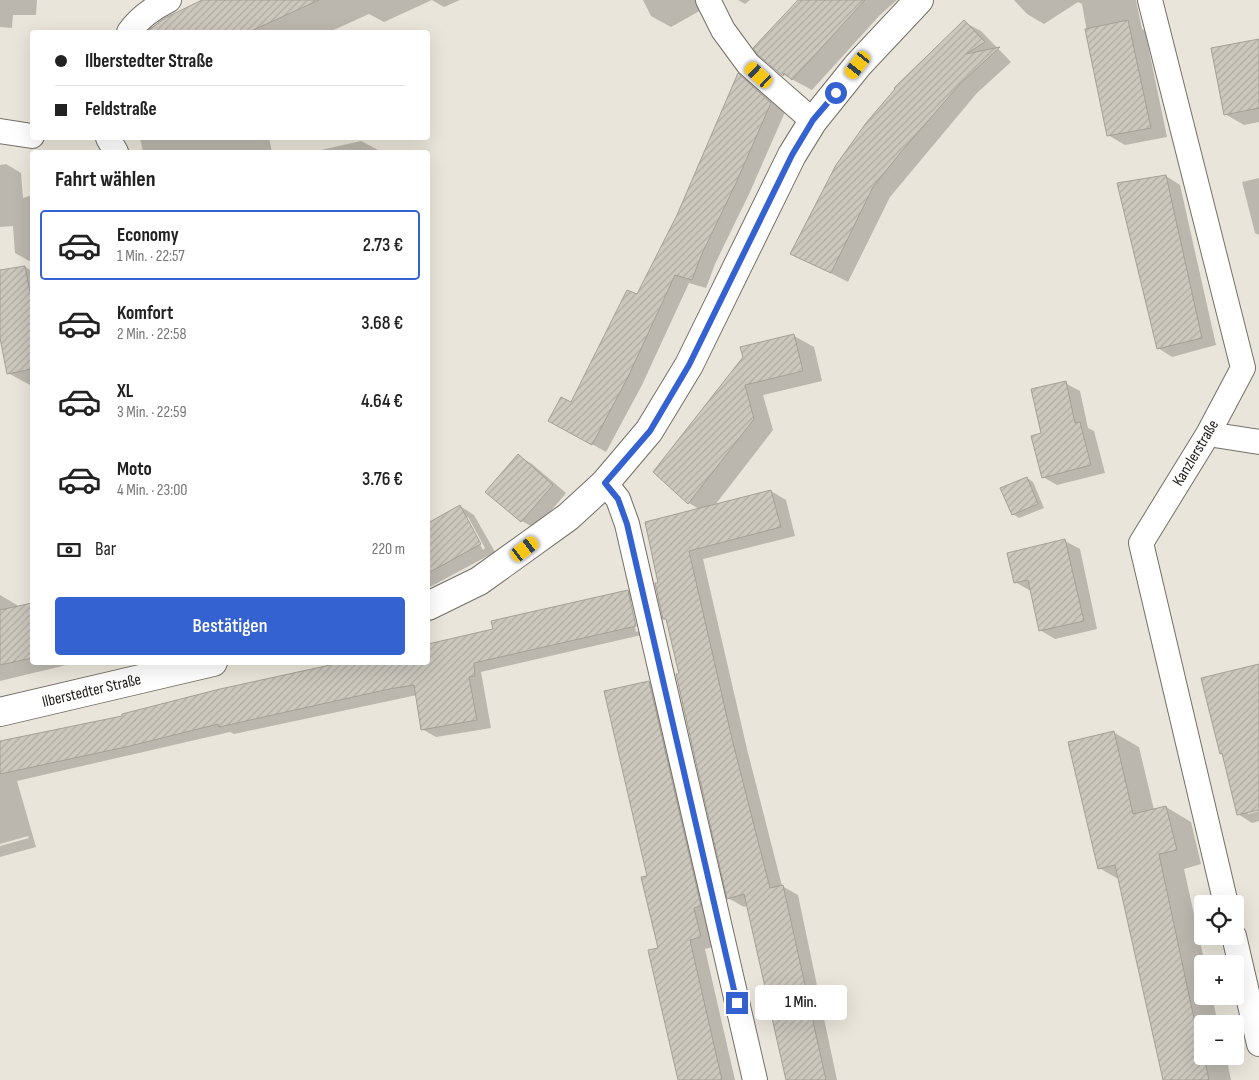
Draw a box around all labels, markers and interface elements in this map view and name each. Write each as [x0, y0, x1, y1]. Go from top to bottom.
car [842, 49, 873, 81]
text: Ilberstedter Straße [85, 50, 213, 73]
car [742, 59, 775, 91]
route start [825, 82, 847, 104]
text: Feldstraße [85, 98, 157, 121]
text: Fahrt wählen [55, 166, 156, 193]
icon: car [57, 223, 102, 268]
text: Economy [117, 224, 179, 247]
text: 2.73 € [363, 234, 403, 257]
text: 1 Min. · 22:57 [117, 247, 185, 266]
icon: car [57, 301, 102, 346]
text: Komfort [117, 302, 173, 325]
text: 3.68 € [361, 312, 403, 335]
text: 2 Min. · 22:58 [117, 325, 186, 344]
icon: car [57, 379, 102, 424]
text: XL [117, 380, 133, 403]
text: 4.64 € [361, 390, 403, 413]
text: 3 Min. · 22:59 [117, 403, 187, 422]
street label: Kanzlerstraße [1169, 416, 1223, 490]
icon: car [57, 457, 102, 502]
text: Moto [117, 458, 152, 481]
text: 3.76 € [362, 468, 403, 491]
text: 4 Min. · 23:00 [117, 481, 187, 500]
car [508, 534, 541, 564]
icon: cash [55, 536, 83, 564]
text: Bar [95, 538, 116, 561]
text: 220 m [372, 540, 405, 559]
button: Bestätigen [55, 597, 405, 655]
street label: Ilberstedter Straße [40, 670, 143, 711]
map controls [1194, 895, 1244, 1065]
button: locate [1194, 895, 1244, 945]
button: + [1194, 955, 1244, 1005]
callout: 1 Min. [754, 986, 847, 1020]
route end [726, 992, 748, 1014]
text: 1 Min. [785, 993, 817, 1012]
button: − [1194, 1015, 1244, 1065]

